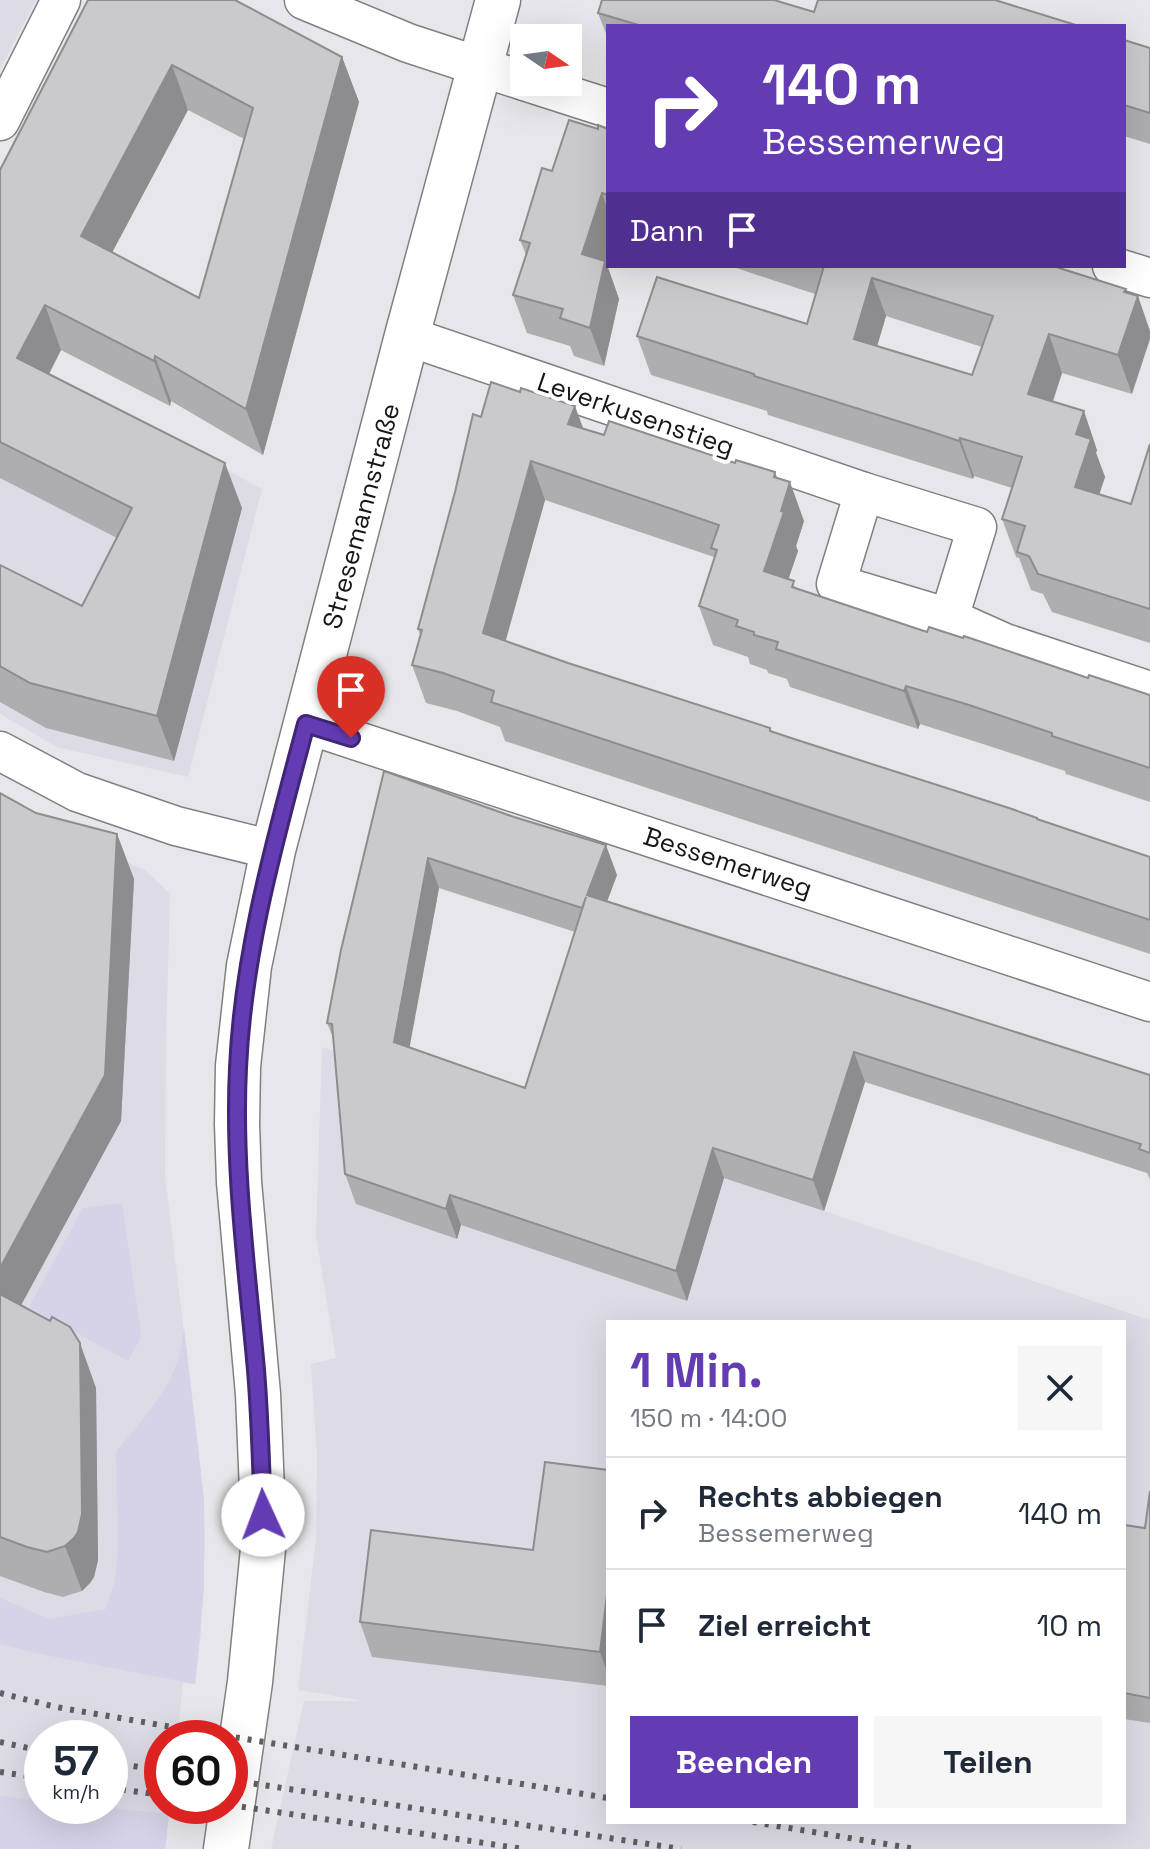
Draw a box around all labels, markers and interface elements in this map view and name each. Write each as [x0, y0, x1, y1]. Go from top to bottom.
north arrow [510, 24, 582, 96]
map controls [510, 24, 582, 96]
text: 140 m [762, 49, 921, 120]
icon: right [630, 56, 734, 160]
text: Bessemerweg [762, 119, 1005, 165]
icon: arrive [720, 208, 764, 252]
text: Dann [630, 211, 704, 250]
street label: Leverkusenstieg [533, 364, 739, 464]
street label: Stresemannstraße [315, 399, 407, 633]
pin [317, 656, 385, 738]
icon: arrive [329, 668, 373, 712]
street label: Bessemerweg [639, 819, 817, 905]
text: 1 Min. [630, 1340, 763, 1401]
button: close [1018, 1346, 1102, 1430]
text: 150 m · 14:00 [630, 1401, 787, 1435]
position arrow [221, 1473, 305, 1557]
text: Rechts abbiegen [698, 1477, 943, 1516]
icon: right [630, 1491, 674, 1535]
text: 140 m [1018, 1494, 1102, 1533]
text: Bessemerweg [698, 1516, 874, 1550]
icon: arrive [630, 1603, 674, 1647]
text: Ziel erreicht [698, 1606, 871, 1645]
text: 10 m [1037, 1606, 1102, 1645]
button: Beenden [630, 1716, 858, 1808]
button: Teilen [874, 1716, 1102, 1808]
speed limit sign: 60 [144, 1720, 248, 1824]
text: 57 [53, 1736, 99, 1787]
text: km/h [52, 1779, 100, 1805]

